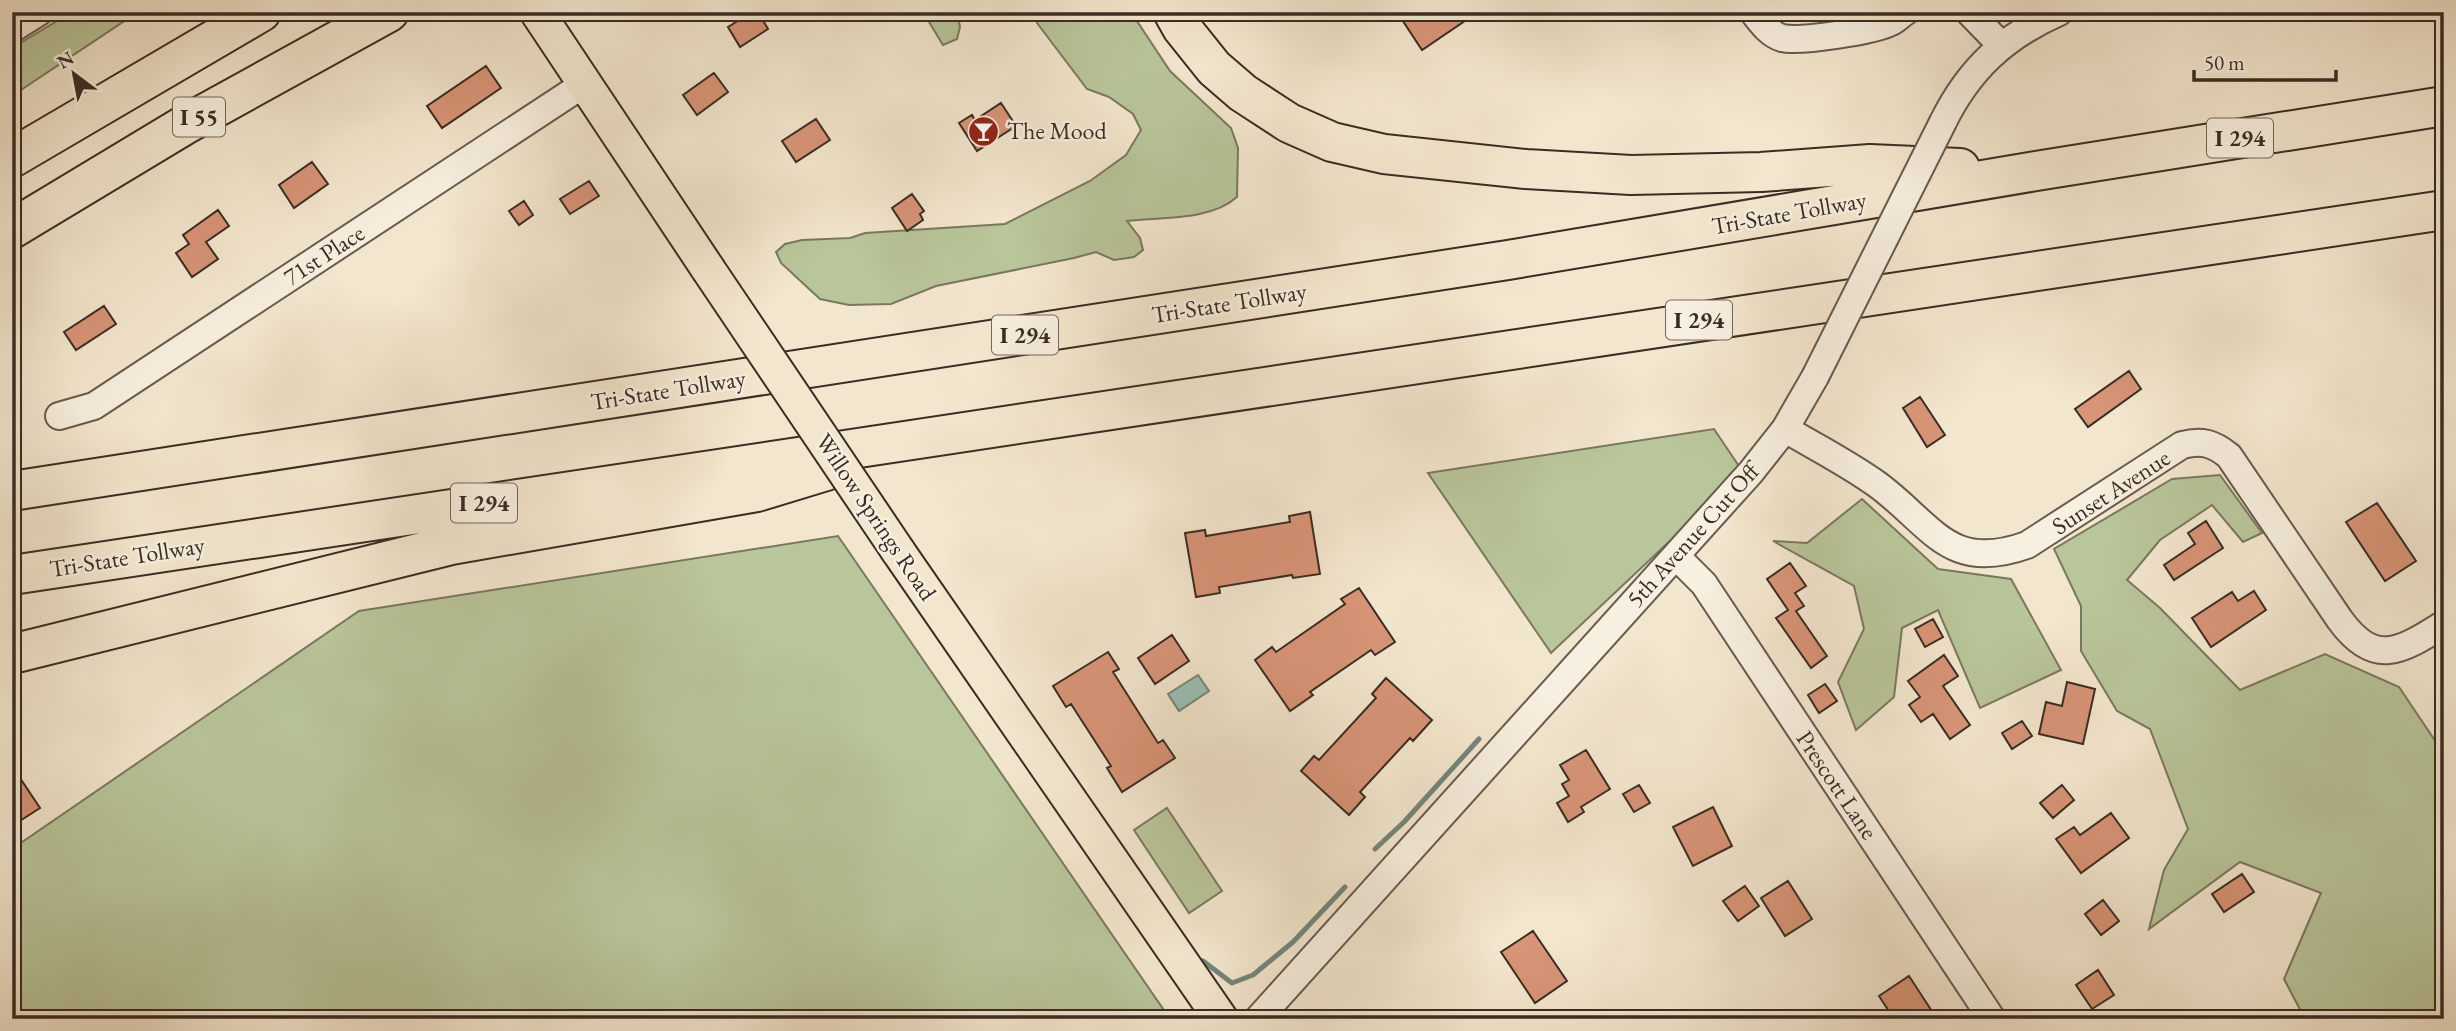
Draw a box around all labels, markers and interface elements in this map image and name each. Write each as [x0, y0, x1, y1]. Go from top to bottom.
north arrow [38, 38, 108, 108]
scale bar [2194, 38, 2335, 82]
text: N [52, 45, 79, 75]
text: 50 m [2204, 49, 2245, 76]
road number: I 55 [173, 98, 225, 136]
bar icon: The Mood [967, 114, 1001, 148]
place label: The Mood [1007, 115, 1108, 146]
road number: I 294 [2207, 119, 2273, 158]
street label: Tri-State Tollway [1709, 184, 1869, 241]
street label: 71st Place [277, 217, 370, 292]
street label: Tri-State Tollway [1149, 275, 1309, 330]
road number: I 294 [1666, 300, 1732, 340]
road number: I 294 [992, 316, 1058, 354]
street label: Tri-State Tollway [588, 362, 748, 417]
street label: Willow Springs Road [809, 427, 944, 607]
street label: Sunset Avenue [2046, 442, 2176, 541]
street label: 5th Avenue Cut Off [1620, 454, 1768, 613]
road number: I 294 [451, 484, 517, 523]
street label: Tri-State Tollway [47, 529, 207, 584]
street label: Prescott Lane [1790, 724, 1885, 845]

